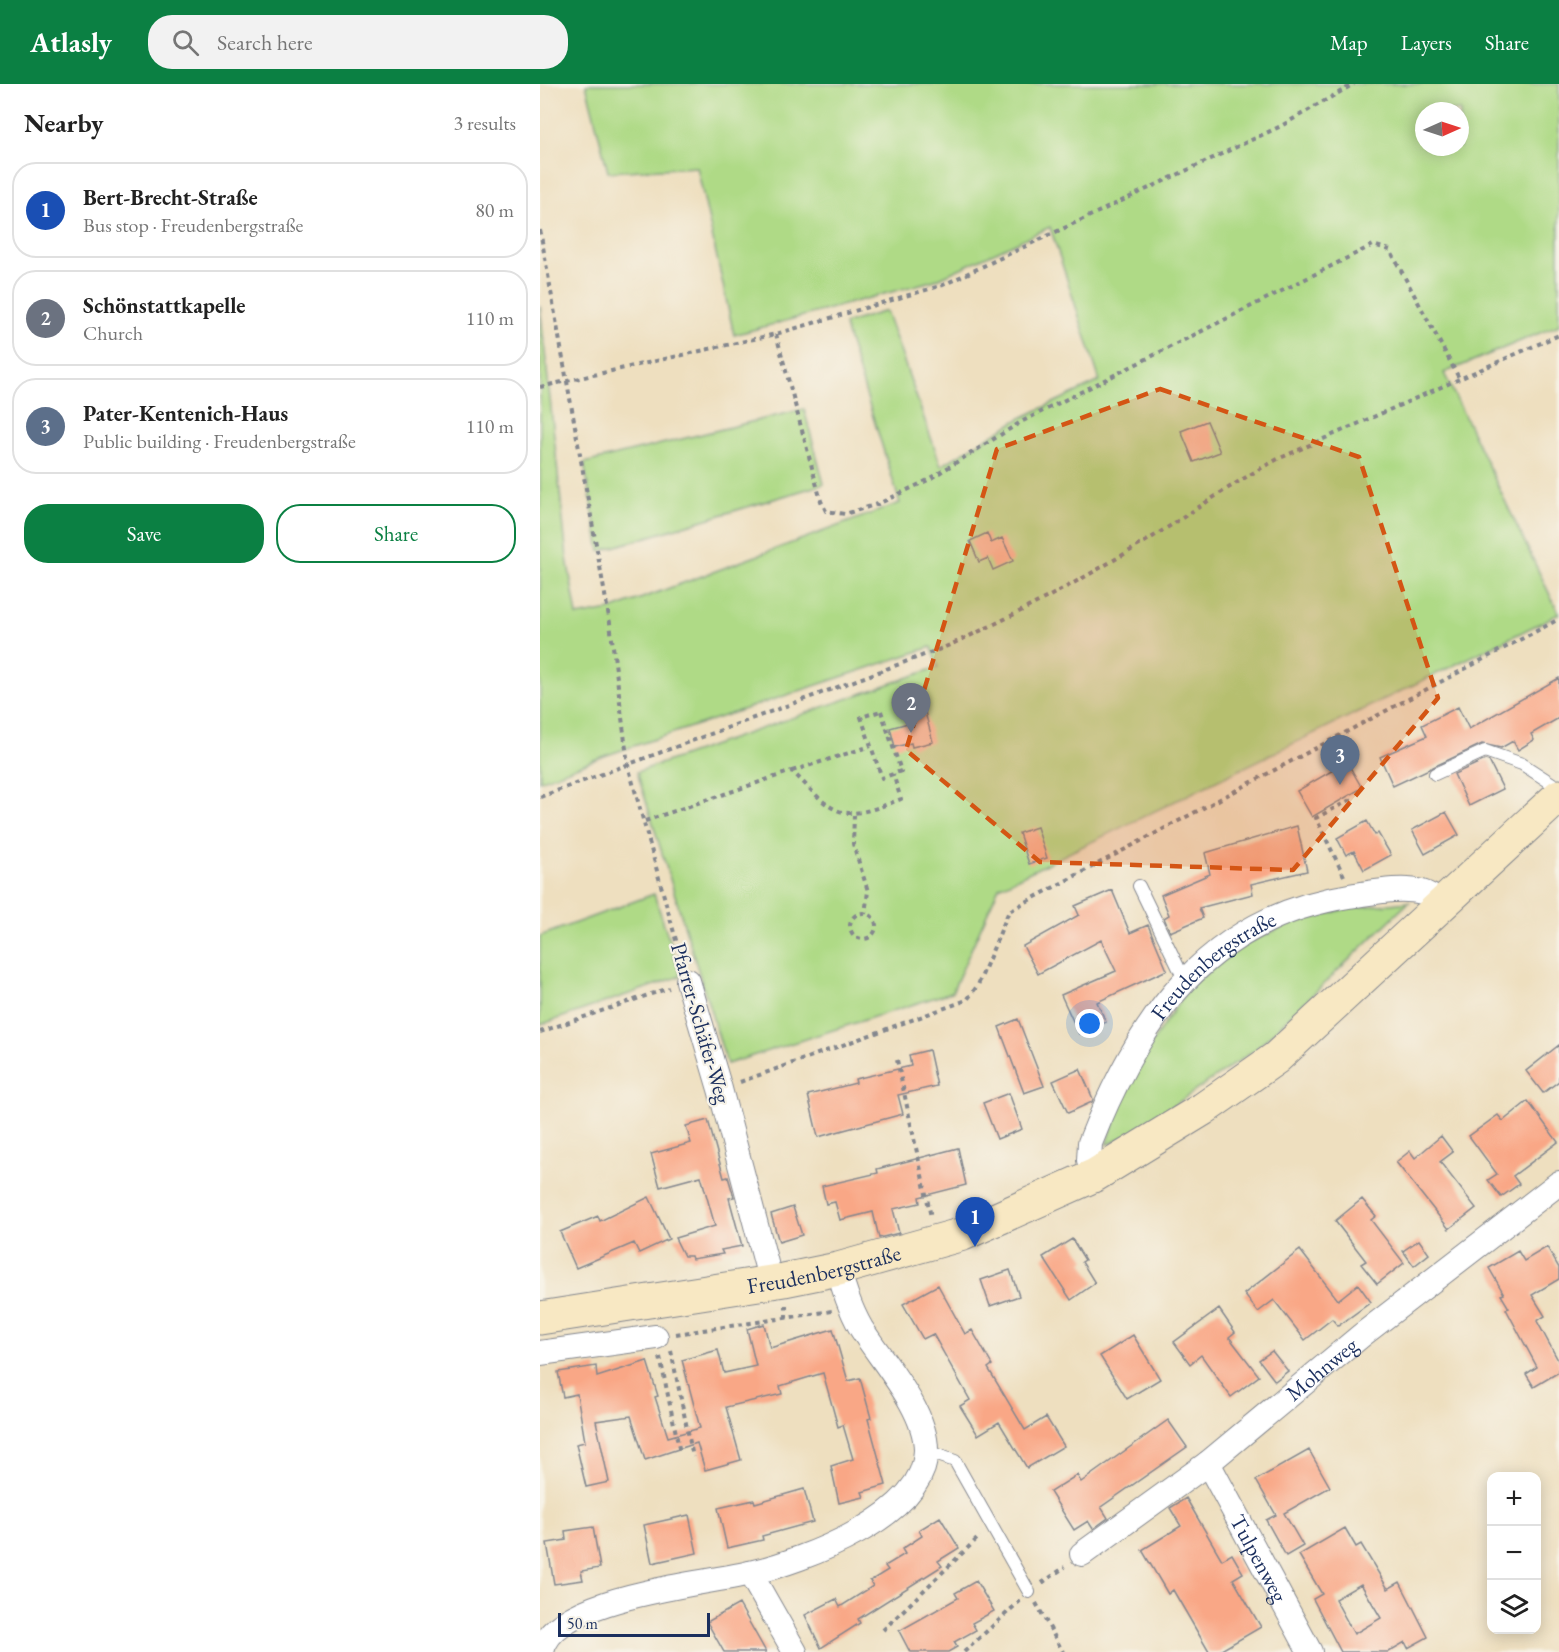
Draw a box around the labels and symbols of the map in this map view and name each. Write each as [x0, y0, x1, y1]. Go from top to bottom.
north arrow [1415, 102, 1469, 156]
pin: 2 [892, 684, 931, 733]
pin: 3 [1320, 736, 1360, 785]
street label: Freudenbergstraße [1144, 904, 1281, 1026]
street label: Pfarrer-Schäfer-Weg [664, 939, 738, 1107]
your location [1075, 1009, 1104, 1038]
pin: 1 [956, 1198, 994, 1247]
street label: Freudenbergstraße [745, 1238, 904, 1300]
street label: Mohnweg [1280, 1330, 1364, 1407]
street label: Tulpenweg [1224, 1509, 1295, 1607]
scale bar [558, 1610, 710, 1638]

